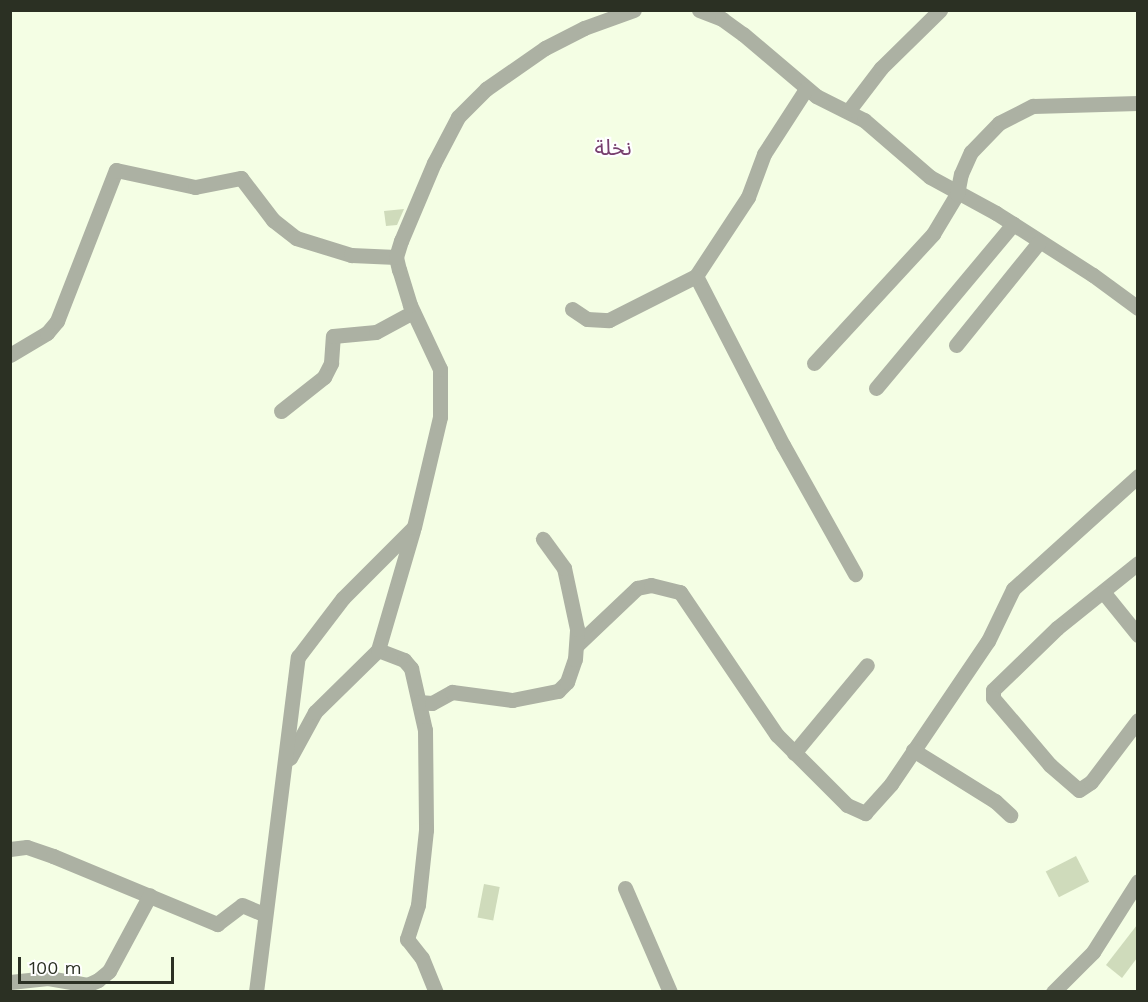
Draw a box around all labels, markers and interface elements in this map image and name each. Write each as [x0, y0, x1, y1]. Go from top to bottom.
district label: نخلة [594, 135, 632, 161]
scale bar [21, 945, 177, 983]
text: 100 m [29, 957, 82, 978]

